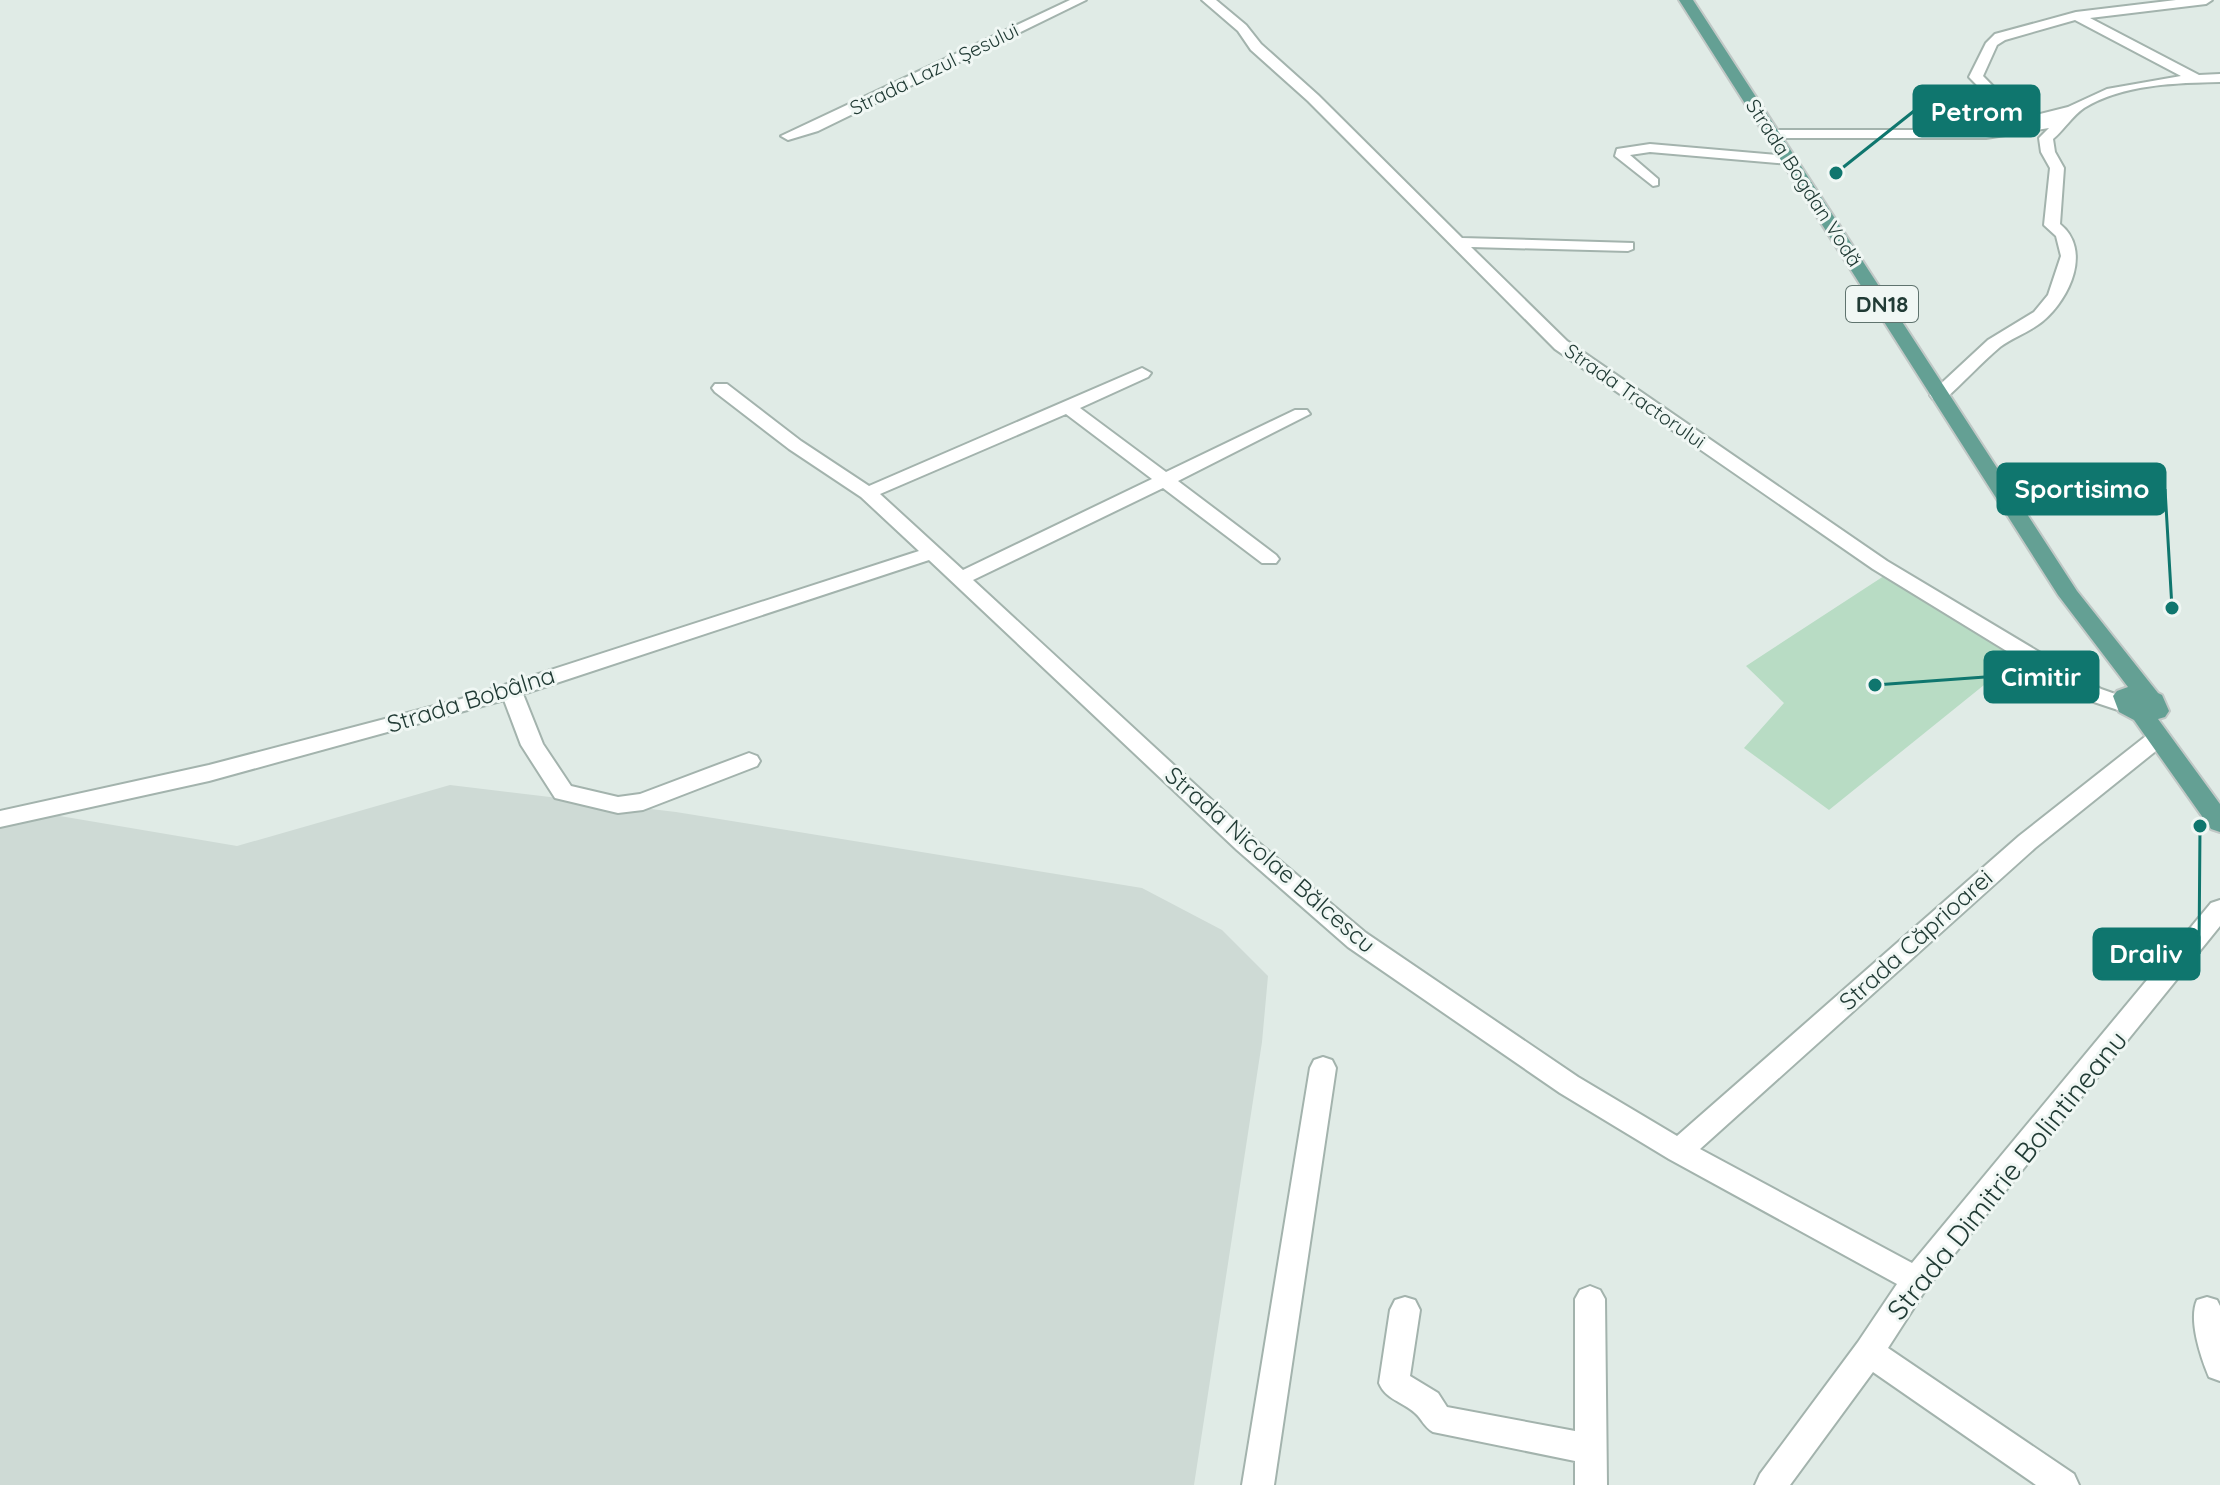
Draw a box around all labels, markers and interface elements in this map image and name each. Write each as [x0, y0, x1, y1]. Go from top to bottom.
street label: Strada Lazul Șesului [845, 17, 1022, 120]
callout: Petrom [1914, 86, 2039, 136]
street label: Strada Bogdan Vodă [1741, 94, 1868, 271]
text: Petrom [1931, 95, 2023, 128]
road number: DN18 [1846, 286, 1918, 322]
street label: Strada Tractorului [1560, 338, 1710, 453]
callout: Sportisimo [1998, 464, 2165, 514]
text: Sportisimo [2015, 472, 2150, 505]
callout: Cimitir [1985, 652, 2098, 702]
street label: Strada Bobâlna [383, 659, 558, 739]
text: Cimitir [2001, 660, 2081, 693]
street label: Strada Nicolae Bălcescu [1159, 760, 1382, 959]
street label: Strada Căprioarei [1832, 862, 1998, 1016]
callout: Draliv [2094, 929, 2199, 979]
text: Draliv [2109, 937, 2183, 970]
street label: Strada Dimitrie Bolintineanu [1879, 1023, 2134, 1326]

